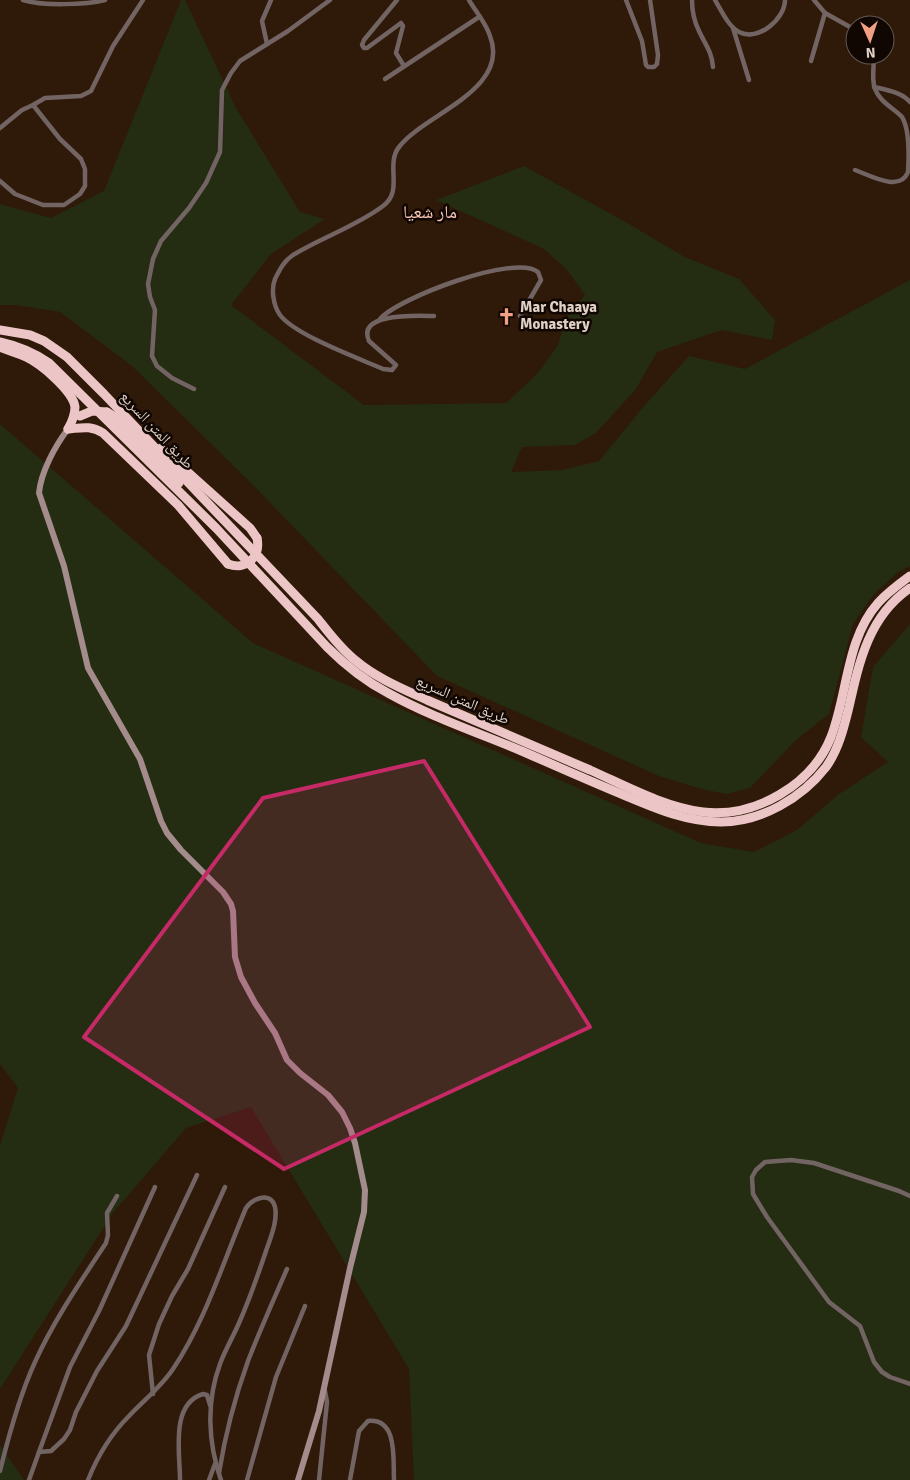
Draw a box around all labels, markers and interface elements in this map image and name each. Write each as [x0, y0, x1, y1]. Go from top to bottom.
north arrow [845, 15, 895, 65]
text: N [865, 44, 876, 61]
district label: مار شعيا [403, 201, 457, 223]
place label: Mar Chaaya Monastery [520, 298, 597, 333]
church icon: Mar Chaaya Monastery [496, 306, 516, 326]
street label: طريق المتن السريع [116, 387, 198, 473]
street label: طريق المتن السريع [413, 672, 512, 729]

